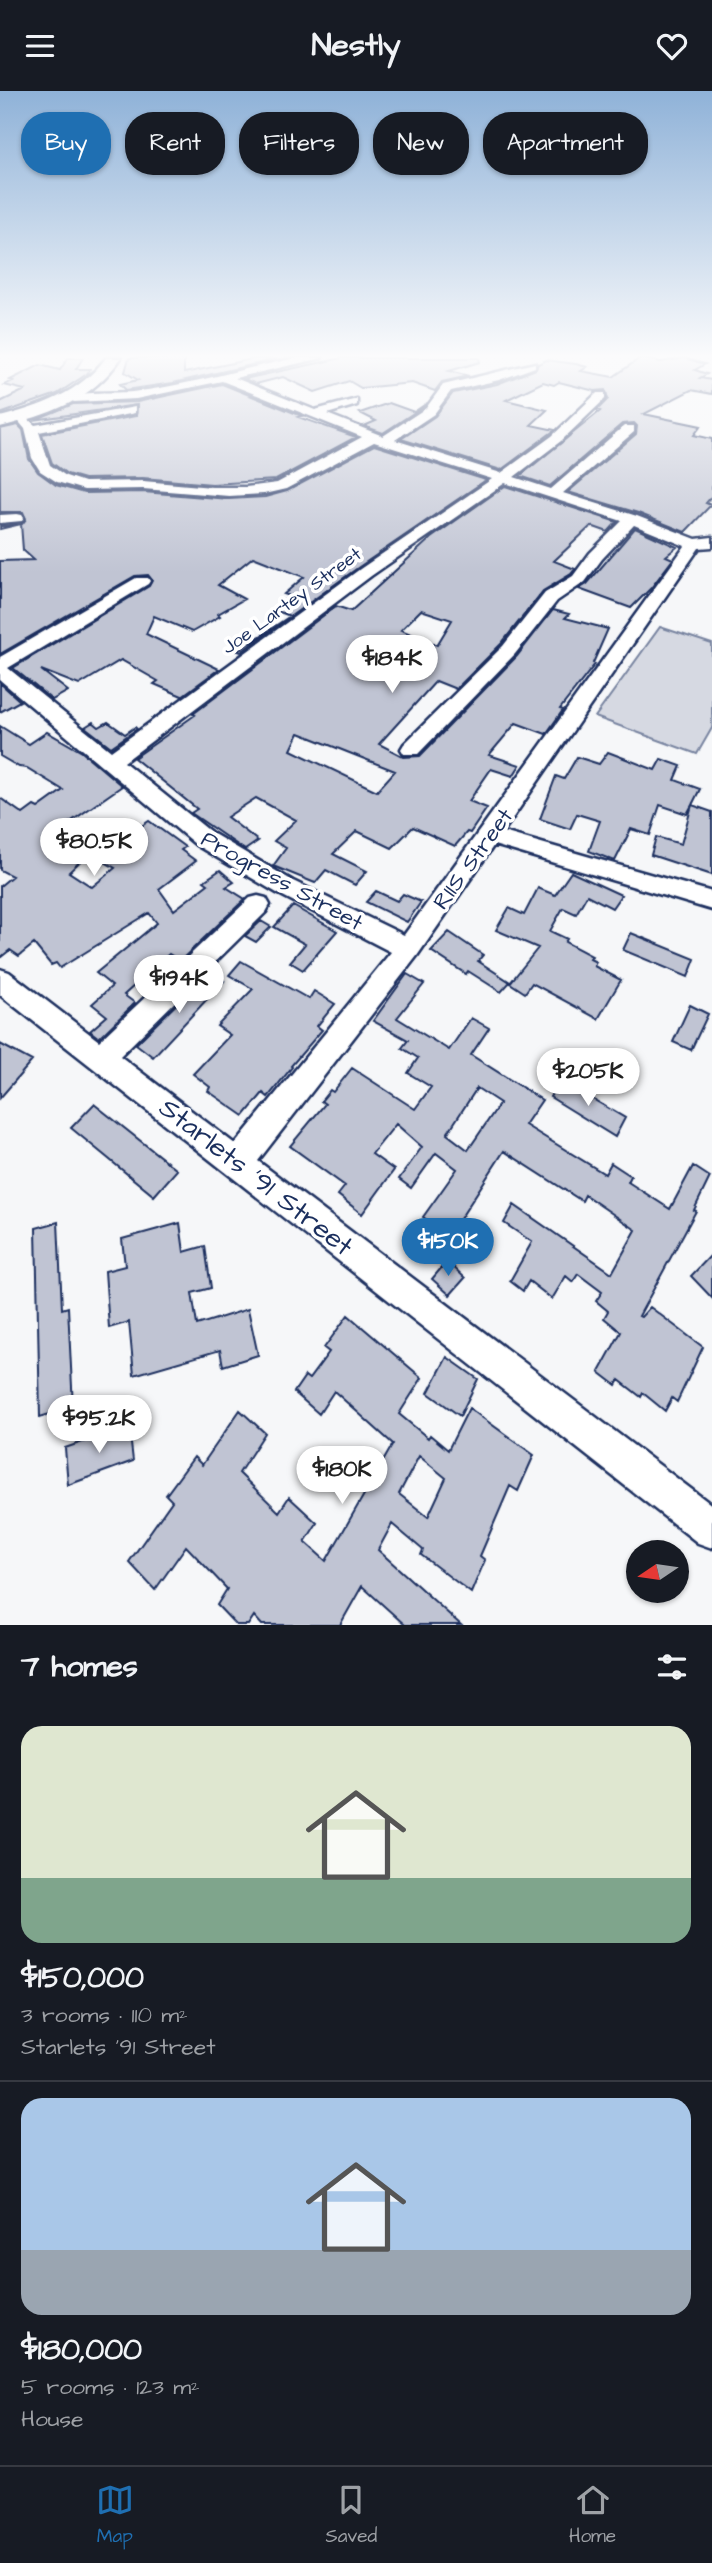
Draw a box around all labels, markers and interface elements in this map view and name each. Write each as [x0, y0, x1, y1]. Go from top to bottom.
text: Nestly [312, 23, 400, 68]
icon: menu [21, 27, 59, 65]
icon: heart [653, 27, 691, 65]
chip: Buy [21, 112, 111, 175]
chip: Rent [125, 112, 225, 175]
chip: Filters [239, 112, 359, 175]
chip: New [373, 112, 469, 175]
chip: Apartment [483, 112, 648, 175]
street label: Joe Lartey Street [217, 541, 368, 662]
pin: $184K [343, 635, 441, 695]
text: $184K [362, 642, 422, 674]
street label: RIIS Street [425, 801, 521, 916]
pin: $80.5K [37, 819, 151, 878]
street label: Progress Street [195, 823, 369, 940]
text: $80.5K [56, 825, 132, 857]
pin: $194K [130, 955, 228, 1015]
text: $194K [150, 962, 208, 994]
pin: $205K [539, 1049, 637, 1108]
text: $205K [553, 1055, 623, 1087]
street label: Starlets '91 Street [151, 1089, 362, 1266]
pin: $150K [399, 1219, 497, 1278]
text: $150K [418, 1225, 478, 1257]
pin: $95.2K [42, 1395, 156, 1455]
text: $95.2K [63, 1402, 135, 1434]
pin: $180K [293, 1447, 391, 1506]
text: $180K [312, 1453, 372, 1485]
north arrow [626, 1540, 690, 1603]
map controls [626, 1540, 689, 1603]
text: 7 homes [21, 1646, 138, 1688]
icon: filters [653, 1648, 691, 1686]
icon: home [293, 1772, 419, 1898]
text: $150,000 [21, 1957, 144, 1999]
text: 3 rooms · 110 m² [21, 1999, 188, 2031]
text: Starlets '91 Street [21, 2031, 216, 2063]
icon: home [293, 2144, 419, 2270]
text: $180,000 [21, 2329, 142, 2371]
text: 5 rooms · 123 m² [21, 2371, 200, 2403]
text: House [21, 2403, 84, 2435]
tab: Map [96, 2481, 134, 2550]
tab: Saved [325, 2481, 377, 2550]
tab: Home [569, 2481, 616, 2550]

